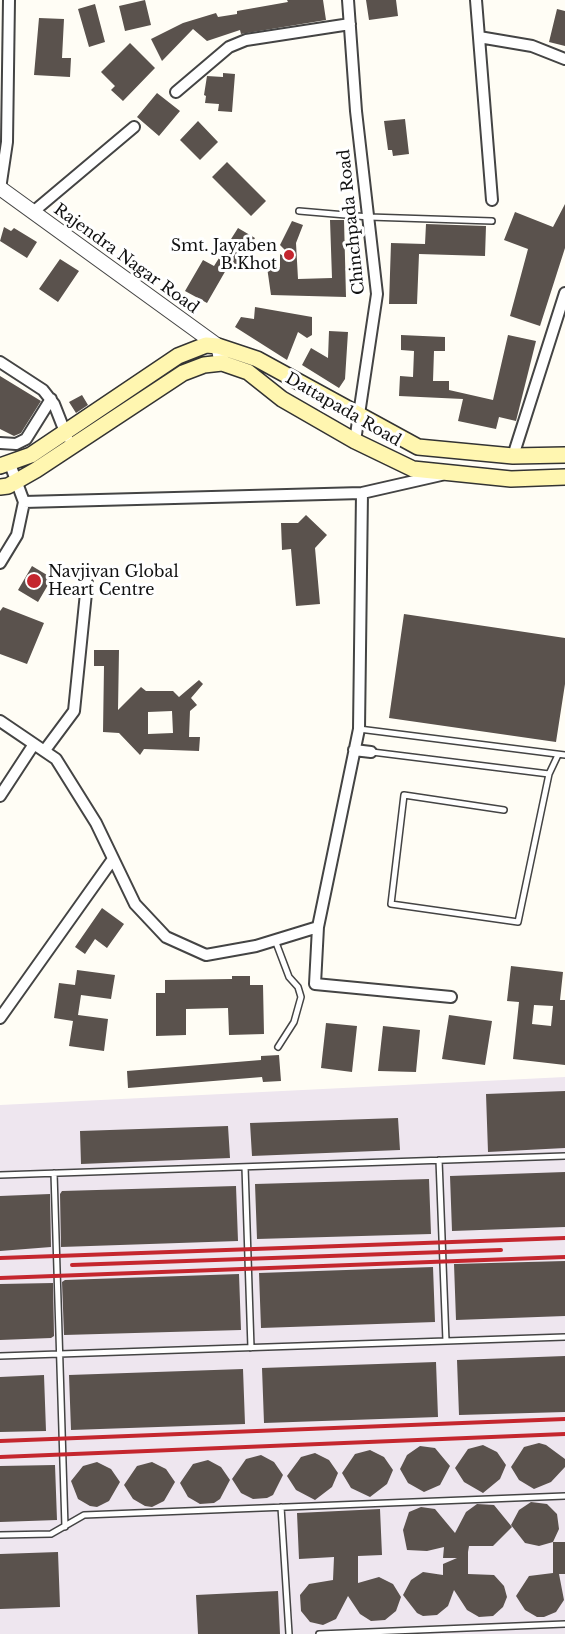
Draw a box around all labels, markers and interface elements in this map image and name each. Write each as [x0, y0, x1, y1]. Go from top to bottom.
street label: Chinchpada Road [335, 148, 369, 296]
street label: Rajendra Nagar Road [50, 200, 202, 318]
place label: Smt. Jayaben B.Khot [171, 236, 277, 274]
marker: Smt. Jayaben B.Khot [282, 248, 296, 262]
street label: Dattapada Road [282, 369, 404, 451]
place label: Navjivan Global Heart Centre [48, 562, 179, 600]
marker: Navjivan Global Heart Centre [25, 572, 43, 590]

